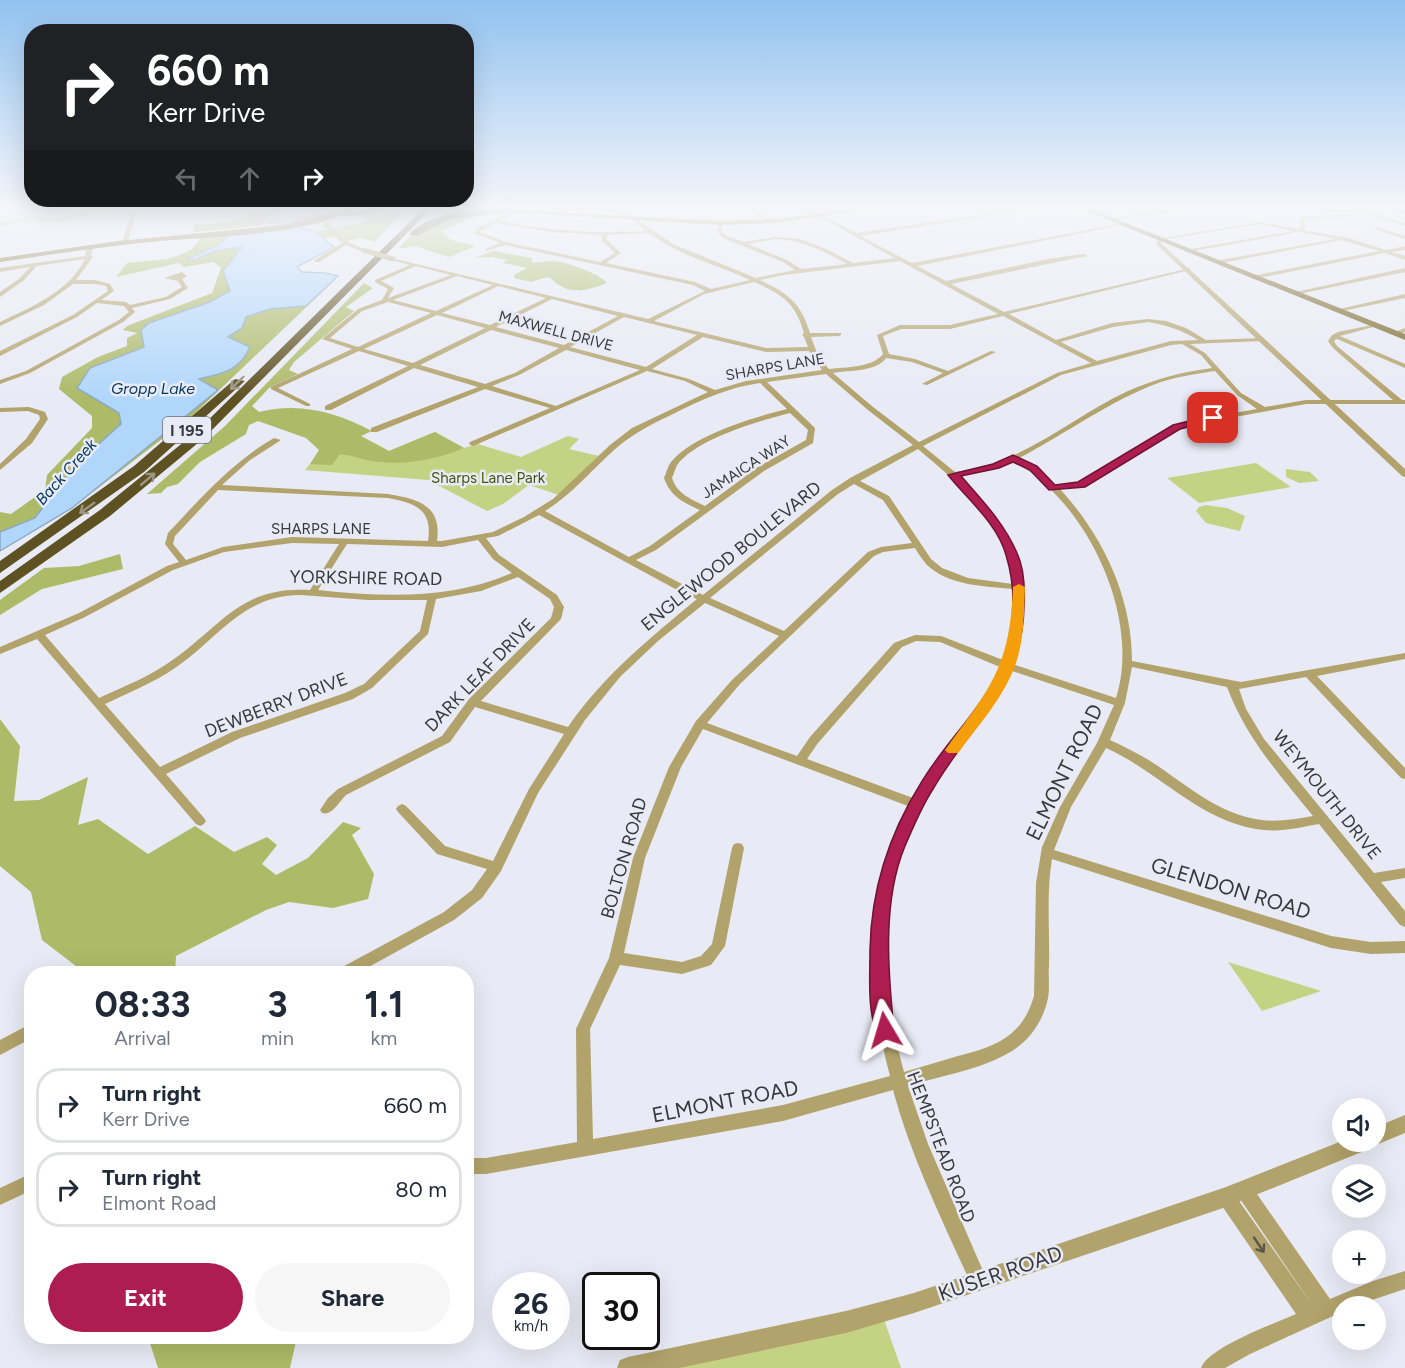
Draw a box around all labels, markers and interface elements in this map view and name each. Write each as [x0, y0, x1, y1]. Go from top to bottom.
text: 660 m [147, 45, 270, 96]
icon: right [48, 48, 126, 126]
text: Kerr Drive [147, 96, 265, 129]
icon: left [170, 162, 203, 195]
icon: ahead [233, 162, 266, 195]
icon: right [296, 162, 329, 195]
street label: MAXWELL DRIVE [497, 307, 615, 355]
street label: SHARPS LANE [724, 349, 826, 385]
one-way arrow [230, 376, 245, 390]
water label: Gropp Lake [111, 379, 195, 398]
pin [1187, 392, 1238, 443]
icon: arrive [1196, 401, 1229, 434]
road number: I 195 [163, 417, 211, 443]
street label: JAMAICA WAY [698, 432, 794, 502]
water label: Back Creek [32, 434, 101, 509]
park label: Sharps Lane Park [431, 469, 546, 487]
one-way arrow [140, 472, 156, 485]
street label: ENGLEWOOD BOULEVARD [636, 476, 826, 636]
one-way arrow [80, 502, 96, 514]
street label: SHARPS LANE [271, 520, 371, 538]
street label: YORKSHIRE ROAD [289, 566, 443, 590]
street label: DARK LEAF DRIVE [420, 614, 540, 736]
street label: DEWBERRY DRIVE [201, 668, 351, 742]
street label: ELMONT ROAD [1020, 700, 1108, 844]
street label: WEYMOUTH DRIVE [1268, 726, 1386, 864]
street label: BOLTON ROAD [596, 795, 652, 921]
street label: GLENDON ROAD [1148, 852, 1314, 924]
text: 08:33 [94, 983, 191, 1026]
text: 3 [267, 983, 287, 1026]
text: 1.1 [364, 983, 404, 1026]
position arrow [853, 998, 917, 1062]
text: Arrival [114, 1026, 171, 1050]
text: min [261, 1026, 294, 1050]
text: km [371, 1026, 397, 1050]
street label: HEMPSTEAD ROAD [902, 1068, 980, 1226]
street label: ELMONT ROAD [650, 1075, 800, 1127]
text: Turn right [102, 1080, 201, 1107]
icon: right [51, 1089, 84, 1122]
text: 660 m [384, 1092, 447, 1119]
map controls [1332, 1098, 1386, 1350]
button: sound [1332, 1098, 1386, 1152]
text: Kerr Drive [102, 1107, 190, 1131]
text: Turn right [102, 1164, 201, 1191]
button: layers [1332, 1164, 1386, 1218]
icon: right [51, 1173, 84, 1206]
text: 80 m [395, 1176, 447, 1203]
text: Elmont Road [102, 1191, 217, 1215]
button: + [1332, 1230, 1386, 1284]
one-way arrow [1253, 1237, 1265, 1253]
street label: KUSER ROAD [935, 1240, 1065, 1306]
button: Exit [48, 1263, 243, 1332]
button: Share [255, 1263, 450, 1332]
speed limit sign: 30 [582, 1272, 660, 1350]
text: 26 [514, 1285, 548, 1322]
button: − [1332, 1296, 1386, 1350]
text: km/h [514, 1317, 548, 1335]

